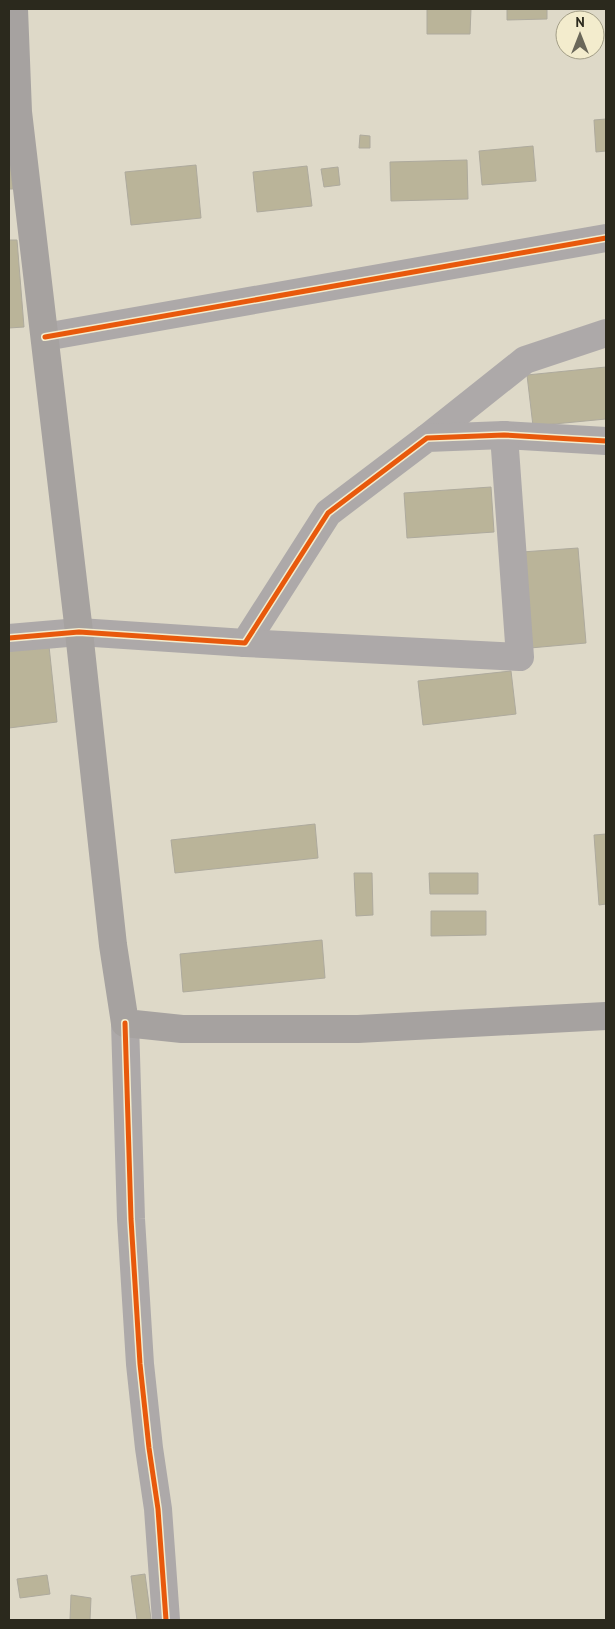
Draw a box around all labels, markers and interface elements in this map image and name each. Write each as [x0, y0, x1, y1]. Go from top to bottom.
north arrow [555, 10, 605, 60]
text: N [575, 13, 585, 31]

